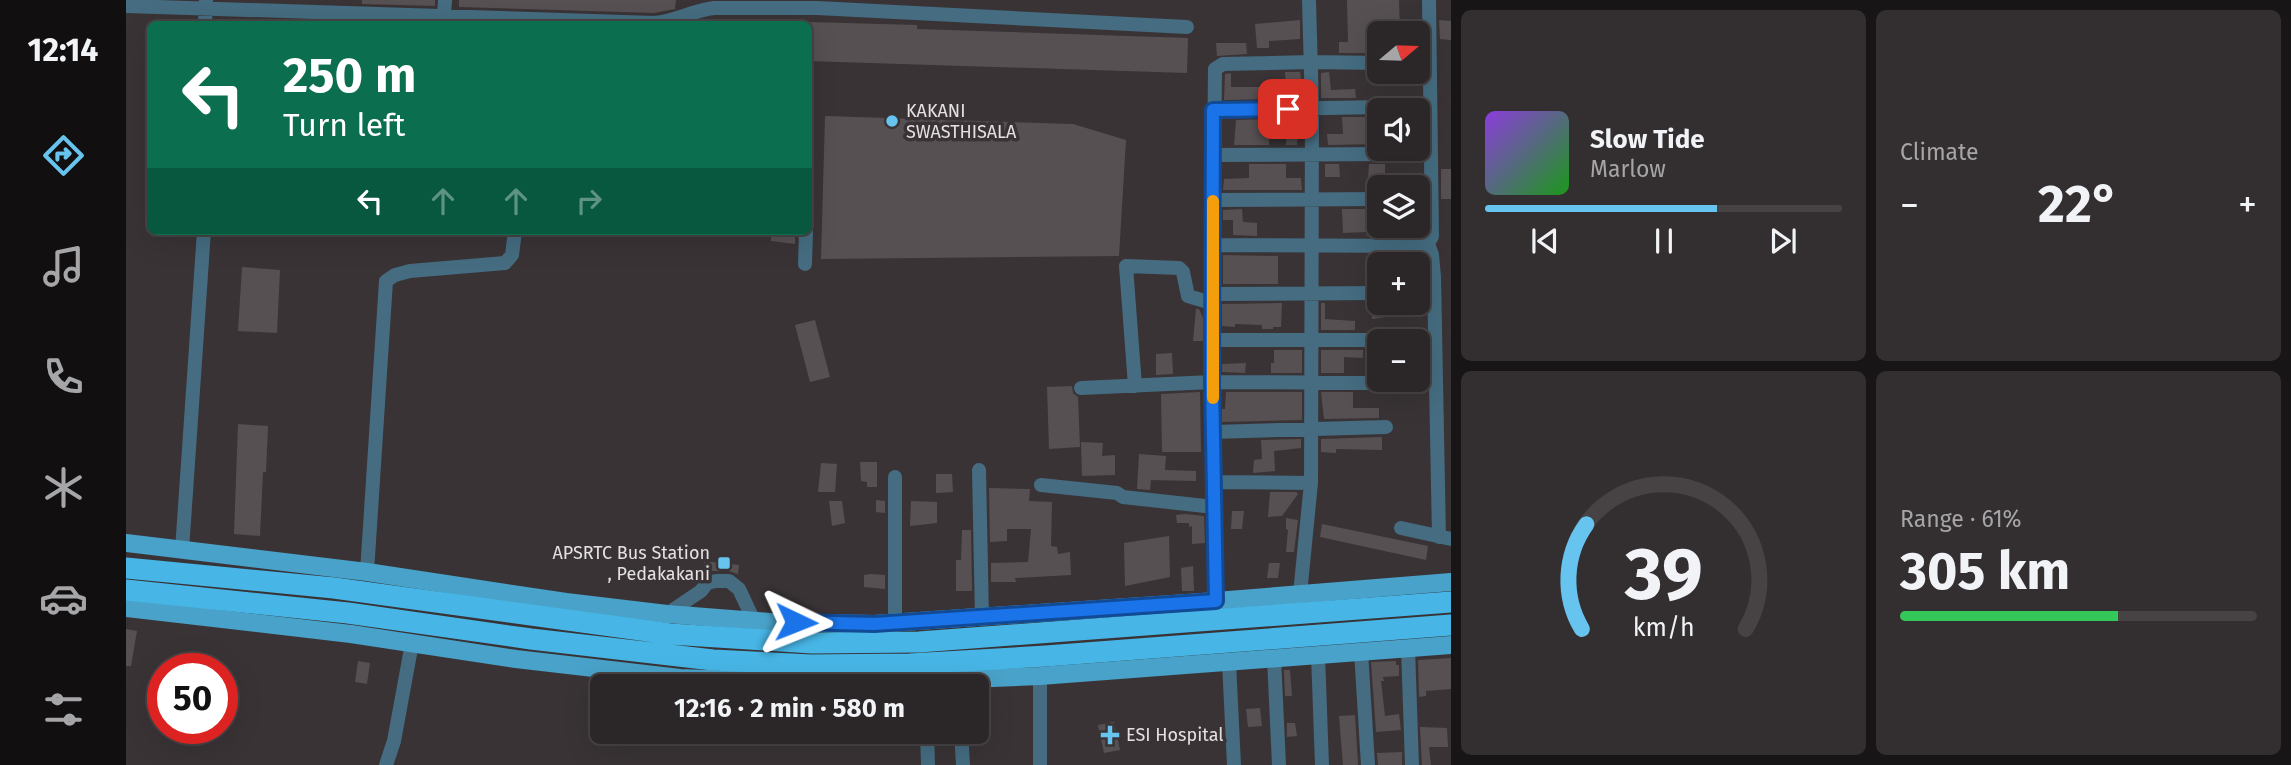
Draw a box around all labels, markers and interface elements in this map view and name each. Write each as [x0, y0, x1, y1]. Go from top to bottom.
north arrow [1367, 21, 1430, 84]
map controls [1367, 21, 1430, 392]
text: 12:14 [28, 31, 98, 69]
text: 250 m [283, 46, 416, 105]
icon: left [168, 49, 259, 140]
pin [1258, 79, 1318, 139]
icon: arrive [1269, 90, 1307, 128]
button: sound [1367, 98, 1430, 161]
place label: KAKANI SWASTHISALA [906, 100, 1017, 143]
text: Turn left [283, 106, 405, 144]
marker: KAKANI SWASTHISALA [884, 113, 900, 129]
text: Slow Tide [1590, 124, 1705, 155]
icon: directions [39, 131, 88, 180]
text: Climate [1900, 138, 1979, 166]
text: Marlow [1590, 155, 1666, 183]
text: 22° [2038, 173, 2119, 236]
button: layers [1367, 175, 1430, 238]
icon: left [351, 182, 389, 220]
icon: ahead [424, 182, 462, 220]
icon: ahead [497, 182, 535, 220]
icon: right [570, 182, 608, 220]
text: − [1900, 182, 1919, 228]
text: + [2238, 182, 2257, 228]
icon: previous [1526, 222, 1564, 260]
icon: pause [1645, 222, 1683, 260]
icon: next [1764, 222, 1802, 260]
icon: music [39, 242, 88, 291]
button: + [1367, 252, 1430, 315]
button: − [1367, 329, 1430, 392]
icon: phone [39, 352, 88, 401]
icon: climate [39, 463, 88, 512]
text: Range · 61% [1900, 505, 2022, 533]
text: 39 [1624, 531, 1702, 618]
text: 305 km [1900, 540, 2070, 603]
place label: APSRTC Bus Station , Pedakakani [553, 542, 710, 585]
marker: APSRTC Bus Station , Pedakakani [716, 555, 732, 571]
icon: car [39, 574, 88, 623]
position arrow [759, 585, 833, 659]
text: km/h [1633, 613, 1694, 643]
speed limit sign: 50 [147, 653, 238, 744]
icon: filters [39, 685, 88, 734]
text: 12:16 · 2 min · 580 m [674, 693, 905, 724]
place label: ESI Hospital [1126, 724, 1224, 746]
marker: ESI Hospital [1100, 725, 1120, 745]

